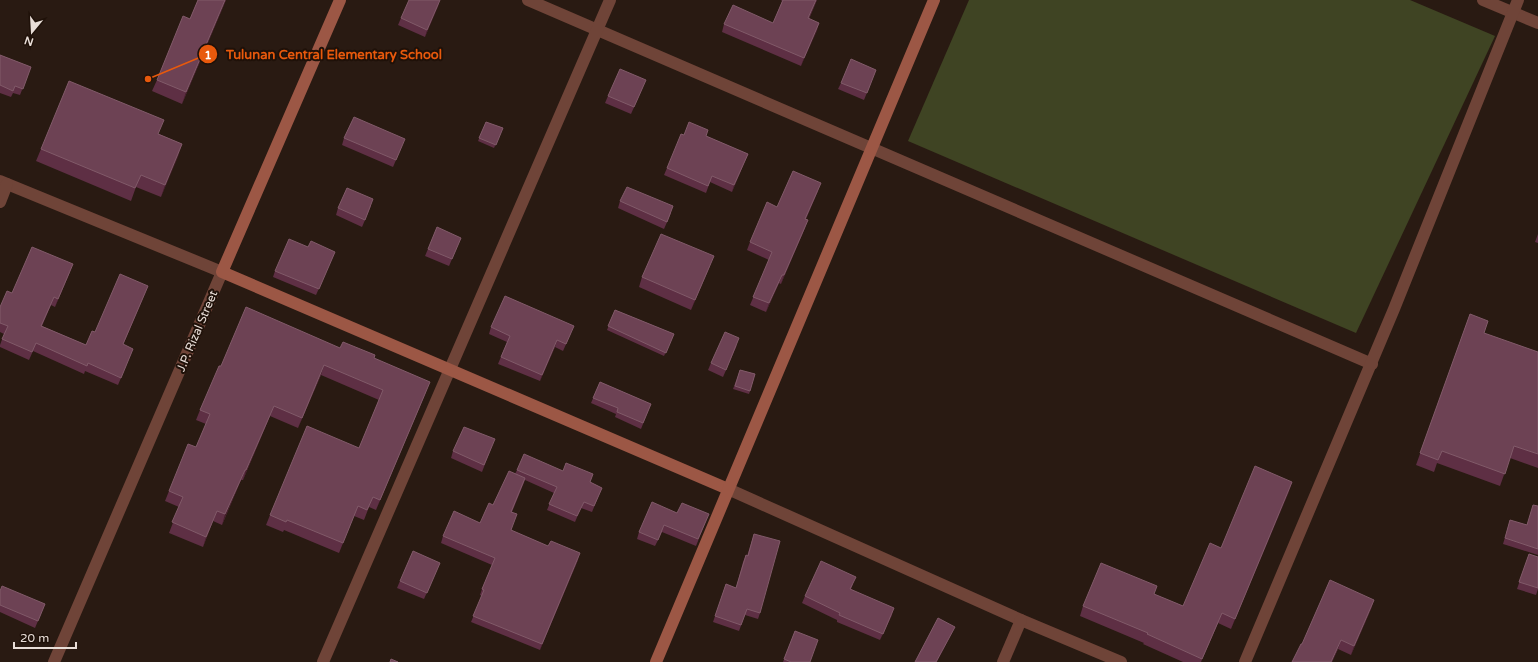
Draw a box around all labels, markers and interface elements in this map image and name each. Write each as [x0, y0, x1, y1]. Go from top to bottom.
north arrow [12, 12, 52, 52]
text: N [23, 33, 35, 49]
callout: Tulunan Central Elementary School [198, 42, 450, 67]
text: Tulunan Central Elementary School [225, 47, 442, 63]
text: 1 [204, 48, 212, 62]
street label: J.P. Rizal Street [174, 288, 221, 374]
scale bar [14, 624, 76, 650]
text: 20 m [20, 631, 49, 645]

